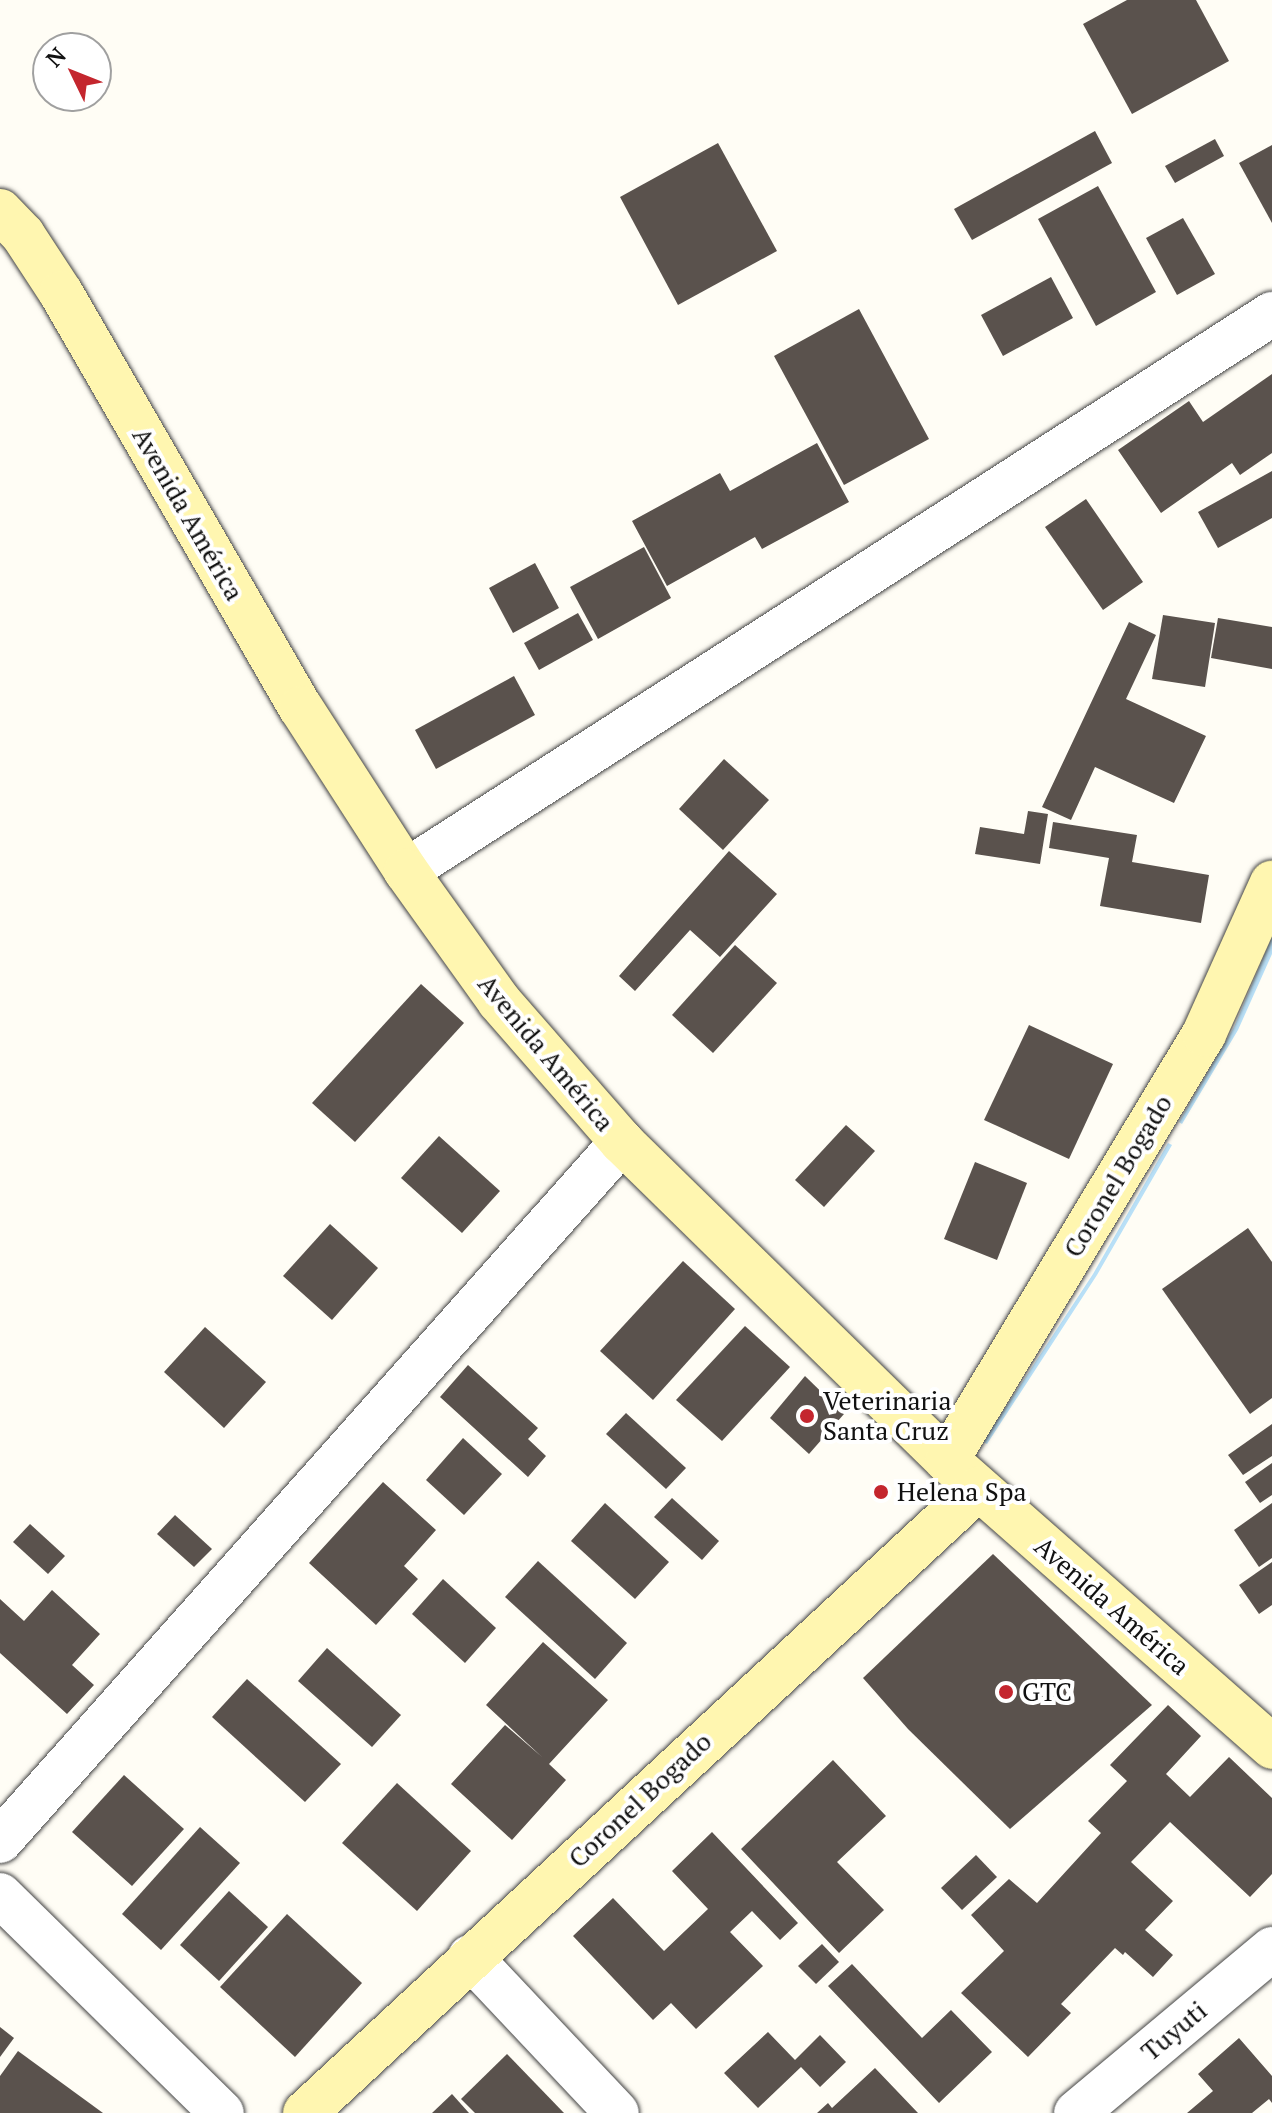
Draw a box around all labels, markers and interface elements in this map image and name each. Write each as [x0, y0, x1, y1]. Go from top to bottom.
north arrow [32, 32, 112, 112]
text: N [39, 41, 72, 73]
street label: Avenida América [126, 422, 250, 606]
street label: Avenida América [471, 968, 621, 1138]
street label: Coronel Bogado [1057, 1089, 1179, 1263]
place label: Veterinaria Santa Cruz [823, 1385, 952, 1446]
marker: Veterinaria Santa Cruz [798, 1407, 816, 1425]
place label: Helena Spa [897, 1476, 1027, 1508]
marker: Helena Spa [872, 1483, 890, 1501]
street label: Avenida América [1028, 1530, 1196, 1682]
place label: GTC [1022, 1676, 1072, 1708]
marker: GTC [997, 1683, 1015, 1701]
street label: Coronel Bogado [562, 1726, 718, 1874]
street label: Tuyuti [1135, 1995, 1213, 2067]

